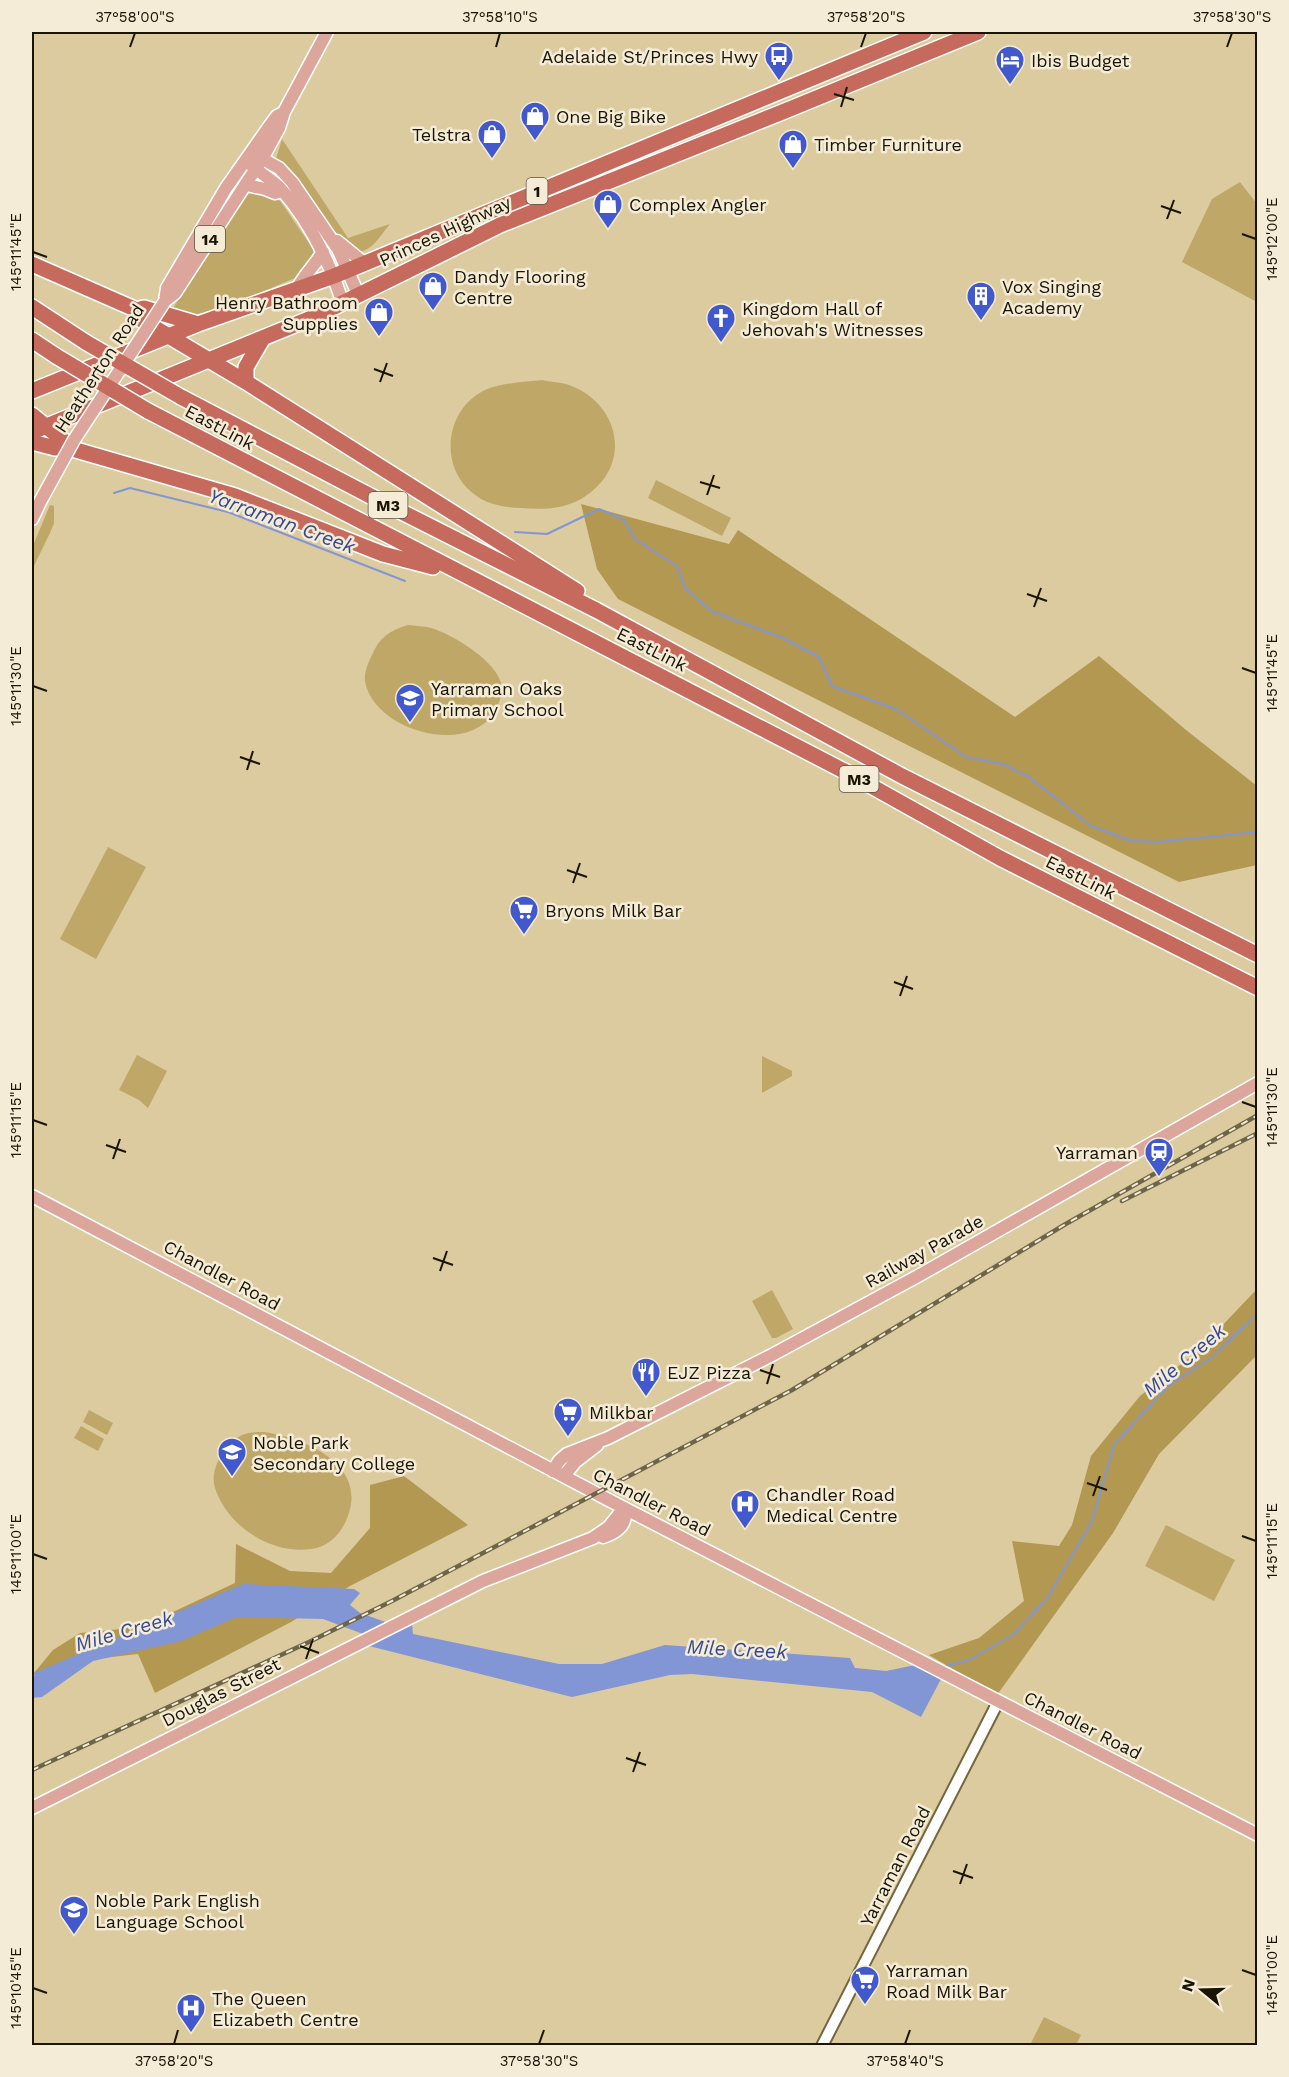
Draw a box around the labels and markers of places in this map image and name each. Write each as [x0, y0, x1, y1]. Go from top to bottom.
bus stop icon: Adelaide St/Princes Hwy [763, 40, 795, 82]
hotel icon: Ibis Budget [994, 44, 1026, 86]
place label: Adelaide St/Princes Hwy [541, 46, 759, 67]
place label: Ibis Budget [1031, 50, 1130, 71]
shop icon: One Big Bike [519, 100, 551, 142]
place label: One Big Bike [556, 106, 666, 127]
shop icon: Telstra [476, 118, 508, 160]
place label: Telstra [412, 124, 471, 145]
shop icon: Timber Furniture [777, 128, 809, 170]
place label: Timber Furniture [814, 134, 962, 155]
shop icon: Complex Angler [592, 188, 624, 230]
place label: Complex Angler [629, 194, 767, 215]
place label: Dandy Flooring Centre [454, 266, 586, 308]
shop icon: Dandy Flooring Centre [417, 270, 449, 312]
place label: Vox Singing Academy [1002, 276, 1102, 318]
building icon: Vox Singing Academy [965, 280, 997, 322]
place label: Henry Bathroom Supplies [215, 292, 358, 334]
shop icon: Henry Bathroom Supplies [363, 296, 395, 338]
place label: Kingdom Hall of Jehovah's Witnesses [742, 298, 924, 340]
church icon: Kingdom Hall of Jehovah's Witnesses [705, 302, 737, 344]
place label: Yarraman Oaks Primary School [431, 678, 564, 720]
school or university icon: Yarraman Oaks Primary School [394, 682, 426, 724]
supermarket icon: Bryons Milk Bar [508, 894, 540, 936]
place label: Bryons Milk Bar [545, 900, 682, 921]
station icon: Yarraman [1143, 1136, 1175, 1178]
place label: Yarraman [1056, 1142, 1138, 1163]
restaurant icon: EJZ Pizza [630, 1356, 662, 1398]
place label: EJZ Pizza [667, 1362, 751, 1383]
supermarket icon: Milkbar [552, 1396, 584, 1438]
place label: Milkbar [589, 1402, 654, 1423]
place label: Noble Park Secondary College [253, 1432, 415, 1474]
school or university icon: Noble Park Secondary College [216, 1436, 248, 1478]
place label: Chandler Road Medical Centre [766, 1484, 898, 1526]
hospital icon: Chandler Road Medical Centre [729, 1488, 761, 1530]
place label: Noble Park English Language School [95, 1890, 260, 1932]
school or university icon: Noble Park English Language School [58, 1894, 90, 1936]
place label: Yarraman Road Milk Bar [886, 1960, 1007, 2002]
supermarket icon: Yarraman Road Milk Bar [849, 1964, 881, 2006]
place label: The Queen Elizabeth Centre [212, 1988, 359, 2030]
hospital icon: The Queen Elizabeth Centre [175, 1992, 207, 2034]

